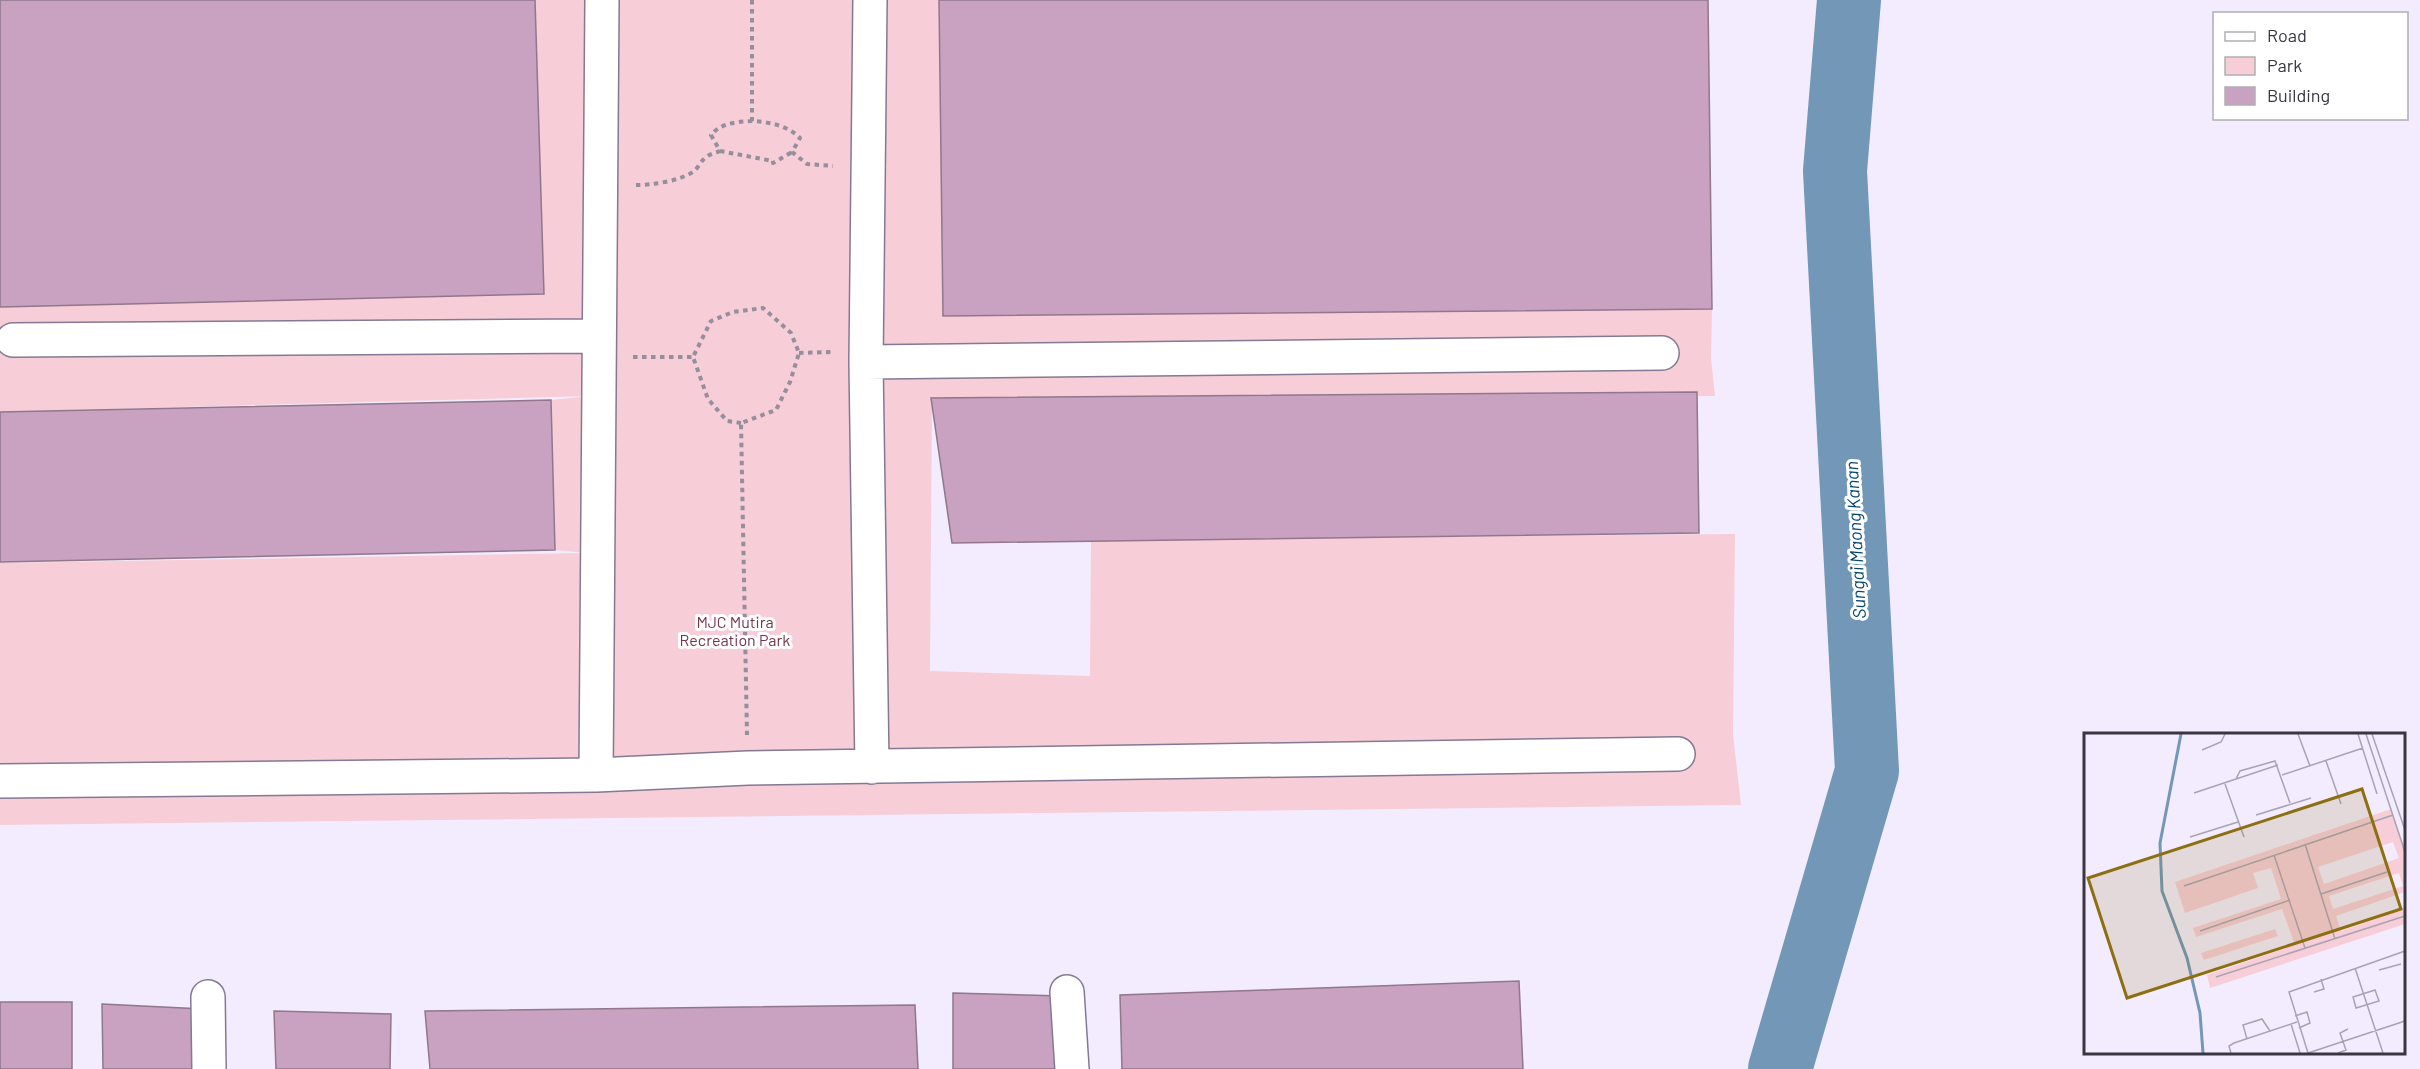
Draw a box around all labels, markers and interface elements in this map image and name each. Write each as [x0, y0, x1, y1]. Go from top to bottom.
legend [2213, 12, 2408, 120]
text: Road [2267, 24, 2307, 46]
text: Park [2267, 54, 2302, 76]
text: Building [2267, 84, 2330, 106]
water label: Sungai Maong Kanan [1840, 461, 1870, 619]
park label: MJC Mutira Recreation Park [680, 612, 790, 649]
inset map [2084, 733, 2405, 1054]

